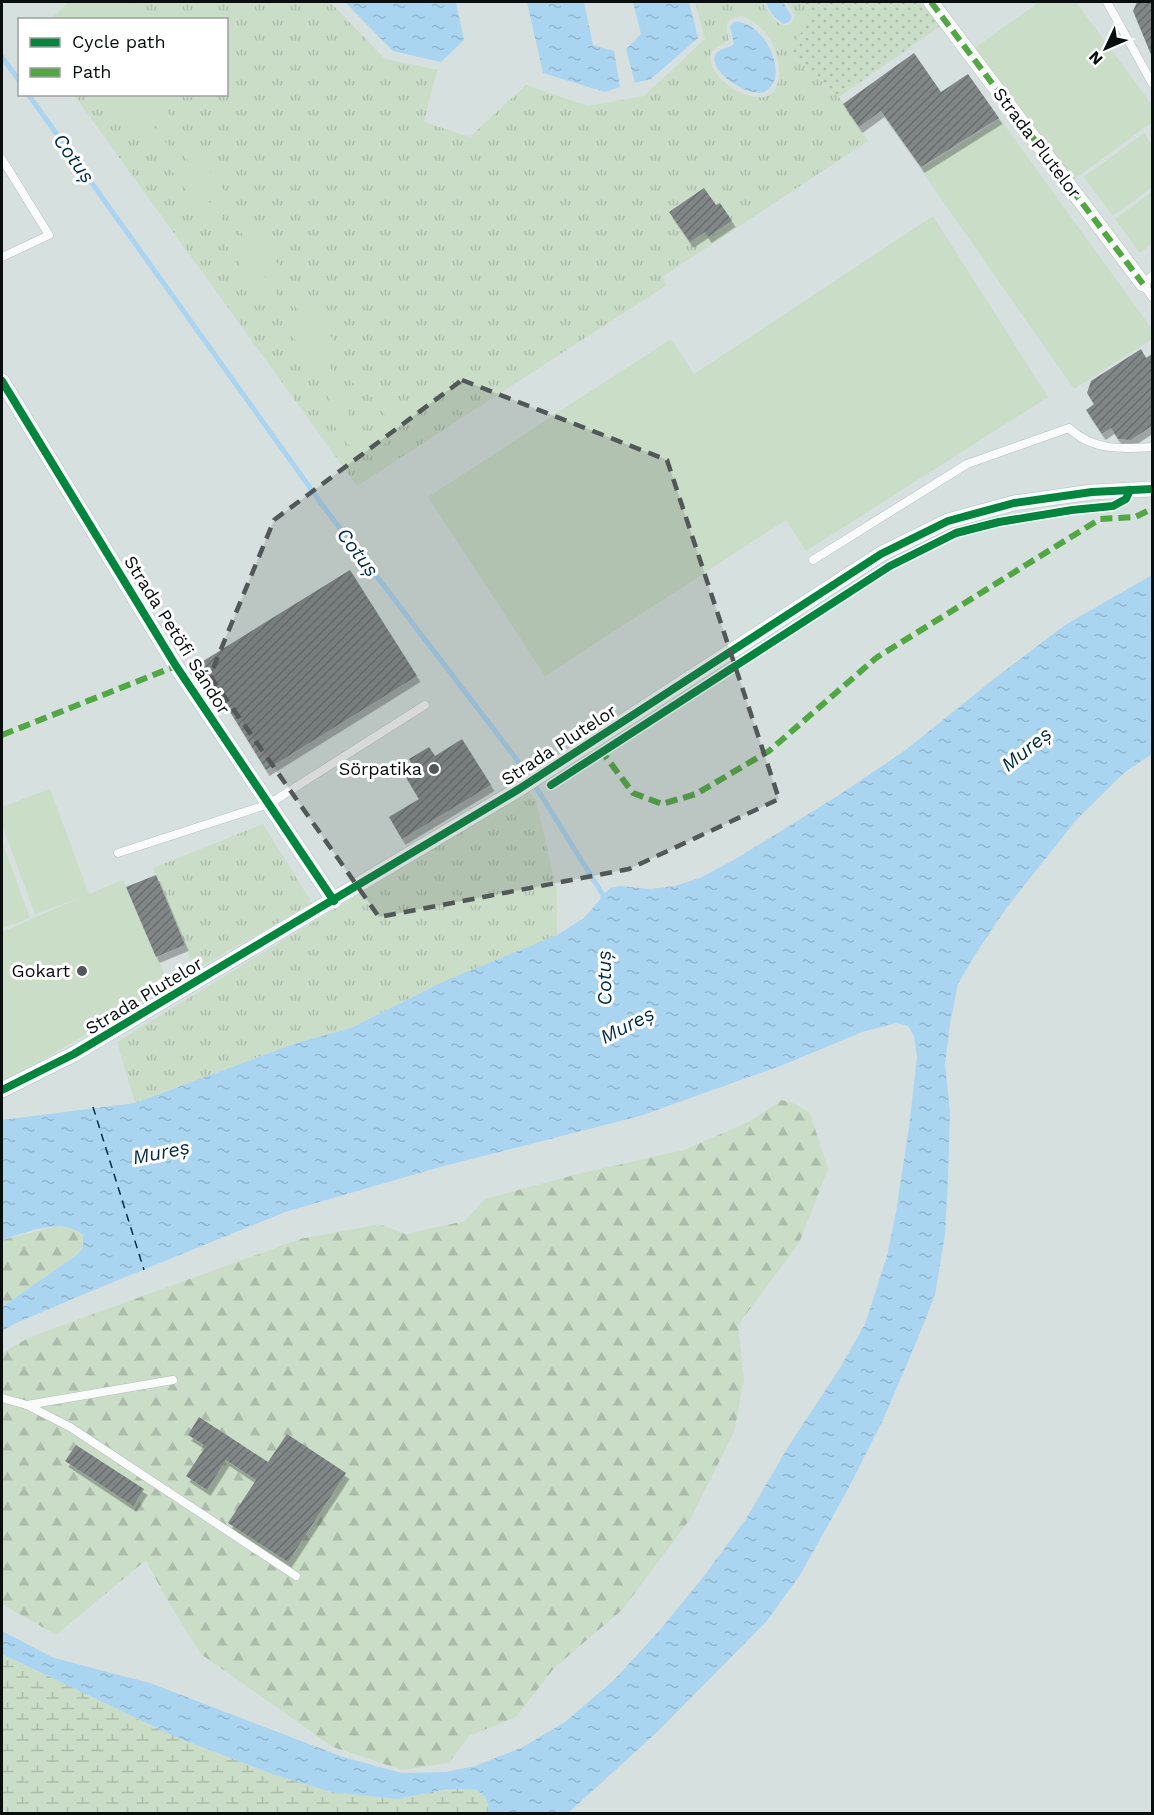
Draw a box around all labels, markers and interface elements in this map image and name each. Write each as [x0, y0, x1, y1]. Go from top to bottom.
legend [18, 18, 228, 96]
north arrow [1076, 18, 1136, 78]
text: Cycle path [72, 31, 166, 52]
text: N [1085, 47, 1107, 69]
text: Path [72, 61, 112, 82]
street label: Strada Plutelor [989, 83, 1086, 202]
water label: Cotuș [48, 129, 100, 187]
water label: Cotuș [332, 523, 384, 581]
street label: Strada Petöfi Sándor [120, 552, 235, 718]
street label: Strada Plutelor [497, 700, 620, 790]
water label: Mureș [996, 722, 1056, 776]
place label: Sörpatika [339, 758, 422, 779]
marker: Sörpatika [427, 762, 441, 776]
water label: Cotuș [592, 950, 616, 1006]
street label: Strada Plutelor [81, 952, 206, 1039]
place label: Gokart [12, 960, 70, 981]
marker: Gokart [75, 964, 89, 978]
water label: Mureș [596, 1001, 658, 1049]
water label: Mureș [130, 1135, 192, 1169]

